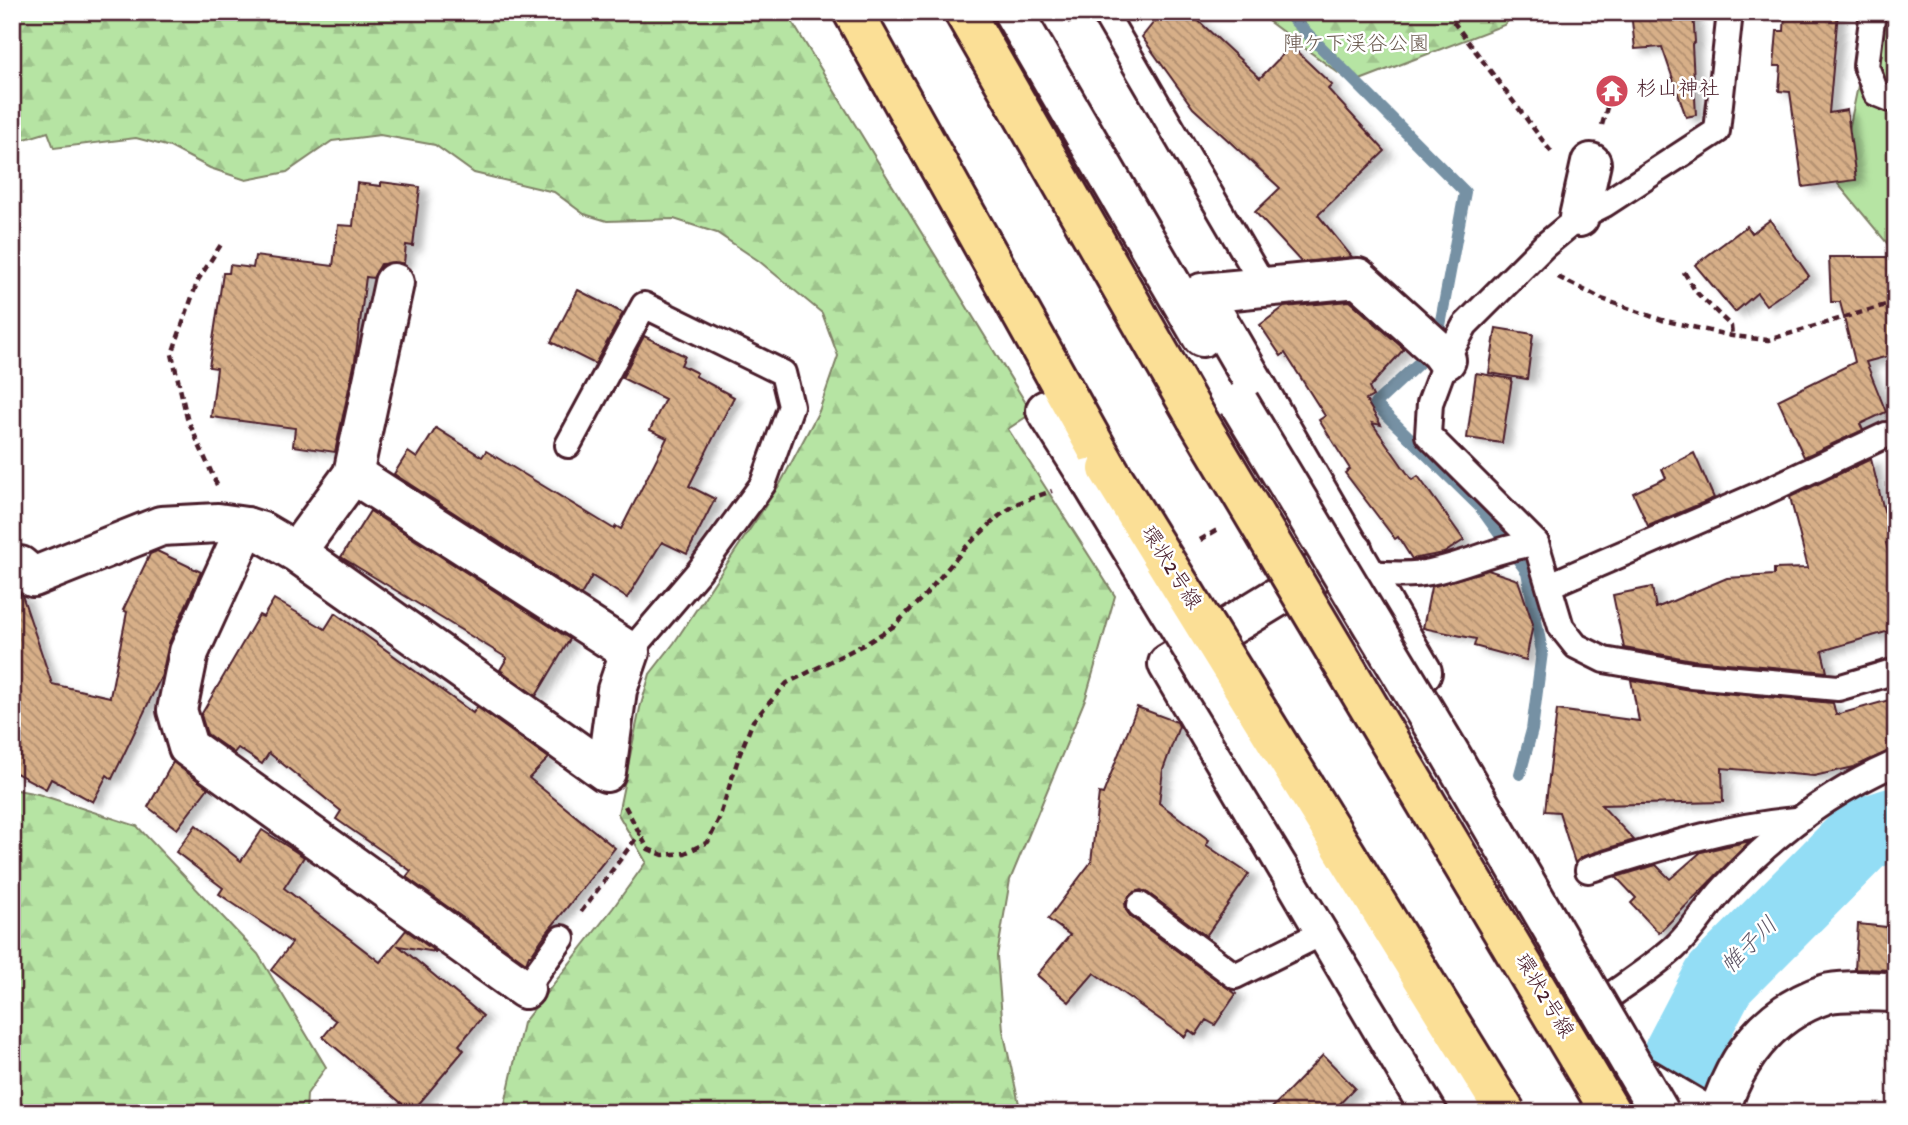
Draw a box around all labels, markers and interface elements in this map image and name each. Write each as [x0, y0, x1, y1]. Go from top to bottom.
park label: 陣ケ下渓谷公園 [1283, 33, 1430, 59]
temple icon: 杉山神社 [1593, 72, 1631, 110]
place label: 杉山神社 [1636, 78, 1720, 104]
street label: 環状2号線 [1133, 522, 1205, 616]
water label: 帷子川 [1716, 912, 1785, 981]
street label: 環状2号線 [1507, 950, 1578, 1044]

